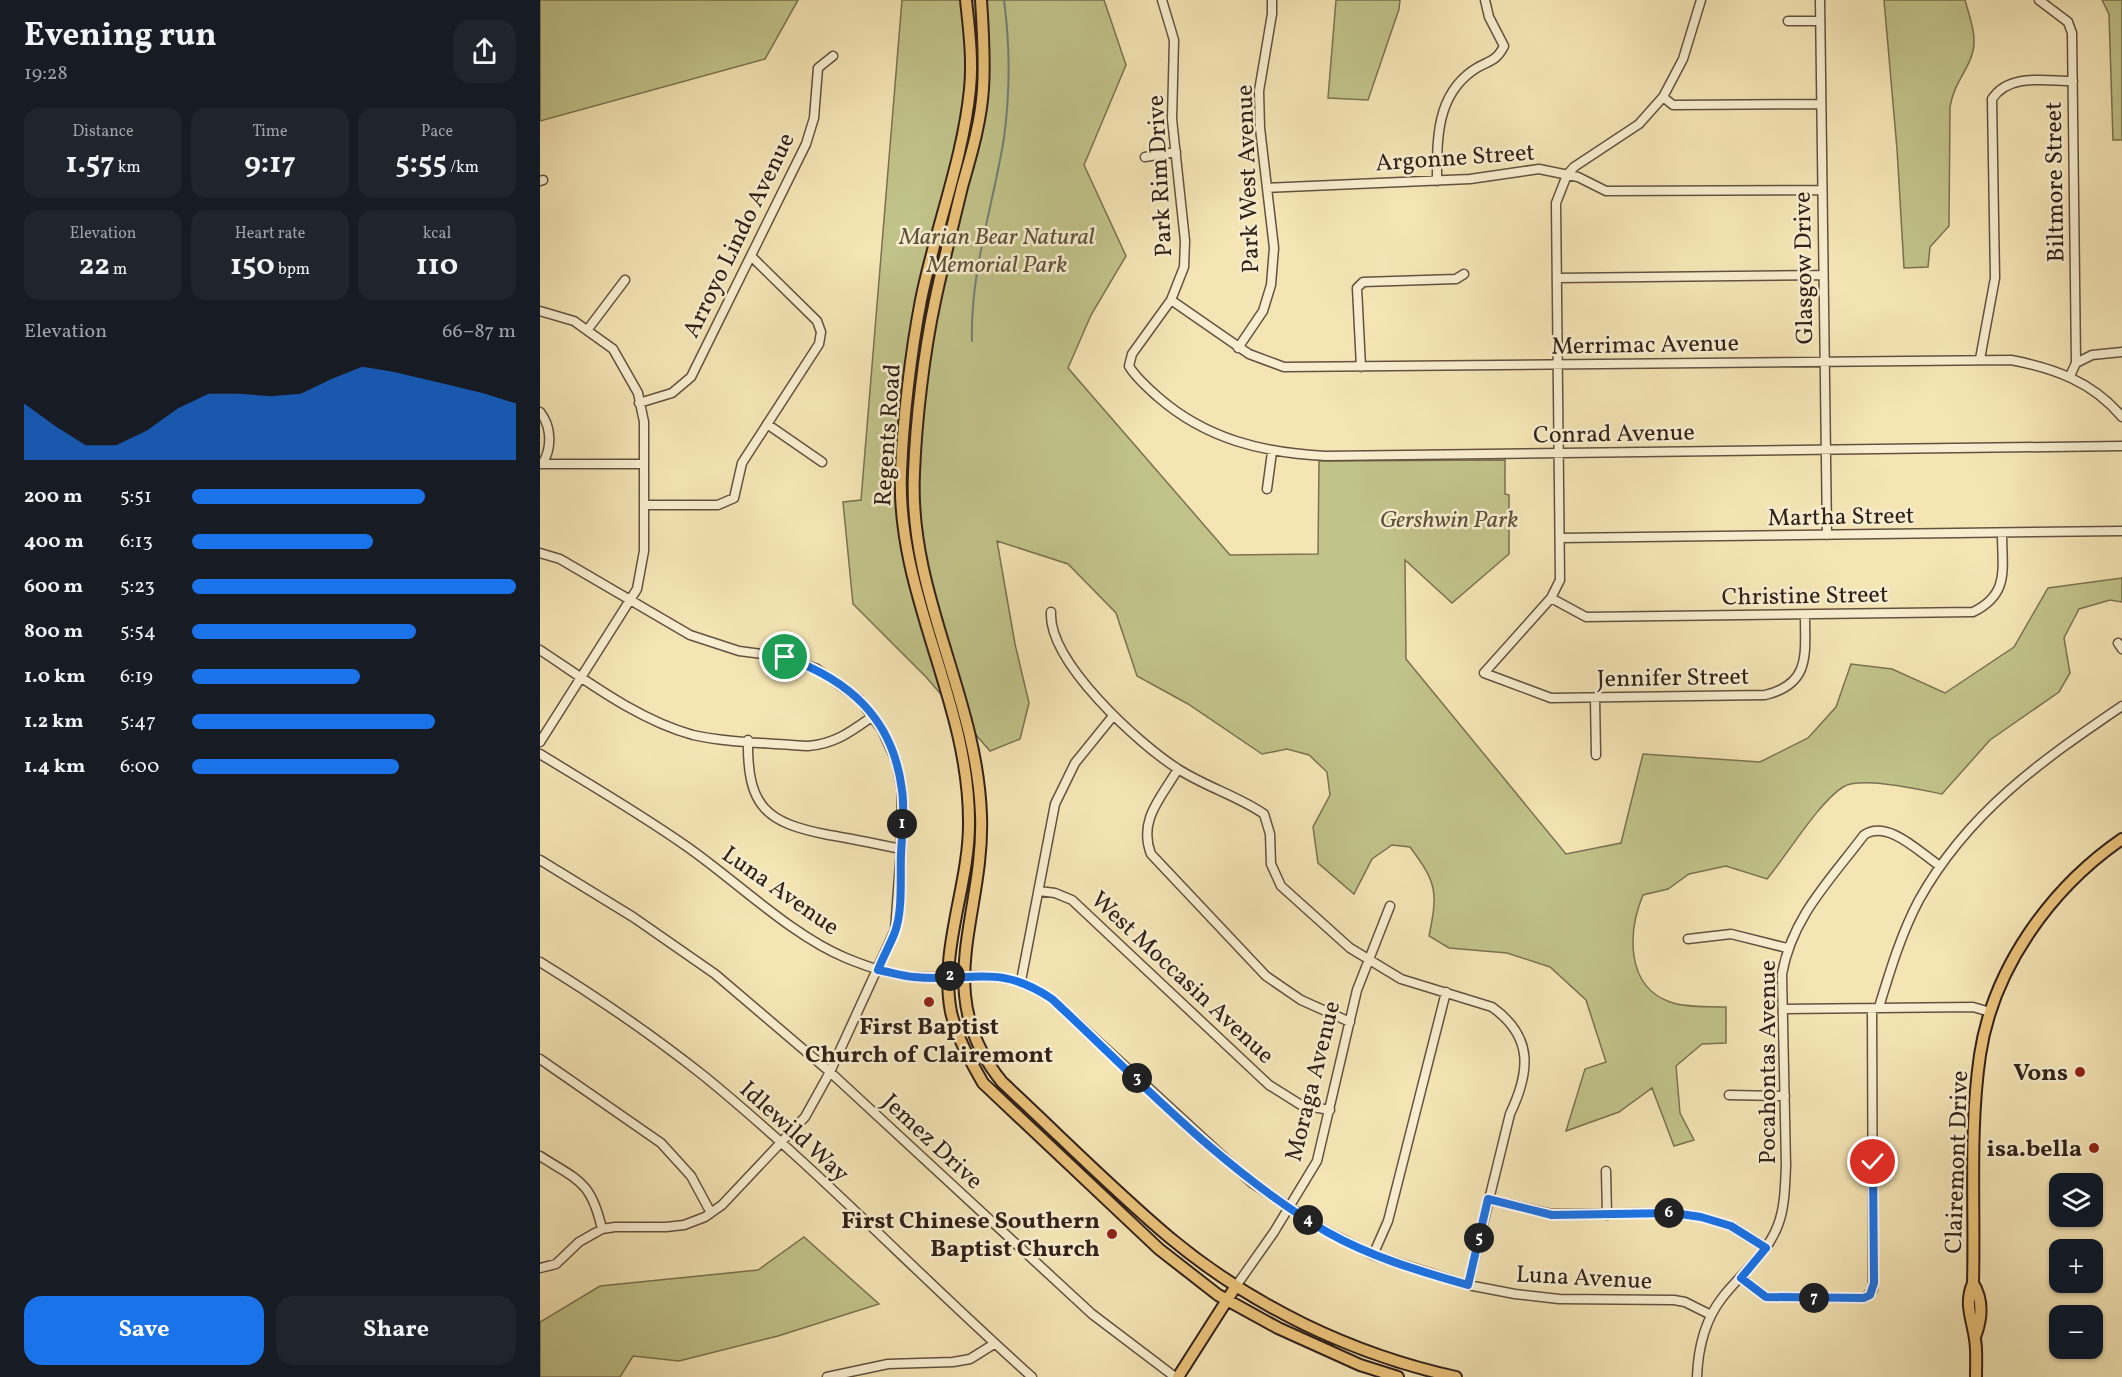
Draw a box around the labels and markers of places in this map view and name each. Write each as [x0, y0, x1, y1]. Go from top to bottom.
pin [759, 631, 810, 682]
pin: 1 [887, 809, 917, 839]
pin: 2 [935, 961, 965, 991]
marker: First Baptist Church of Clairemont [922, 995, 936, 1009]
place label: First Baptist Church of Clairemont [805, 1011, 1053, 1073]
place label: Vons [2013, 1057, 2068, 1091]
pin: 3 [1122, 1063, 1152, 1093]
marker: Vons [2073, 1065, 2087, 1079]
place label: isa.bella [1986, 1133, 2082, 1167]
pin [1847, 1136, 1898, 1187]
marker: isa.bella [2087, 1141, 2101, 1155]
pin: 6 [1654, 1198, 1684, 1228]
place label: First Chinese Southern Baptist Church [841, 1205, 1100, 1267]
pin: 4 [1293, 1205, 1323, 1235]
pin: 5 [1464, 1223, 1494, 1253]
marker: First Chinese Southern Baptist Church [1105, 1227, 1119, 1241]
pin: 7 [1799, 1283, 1829, 1313]

